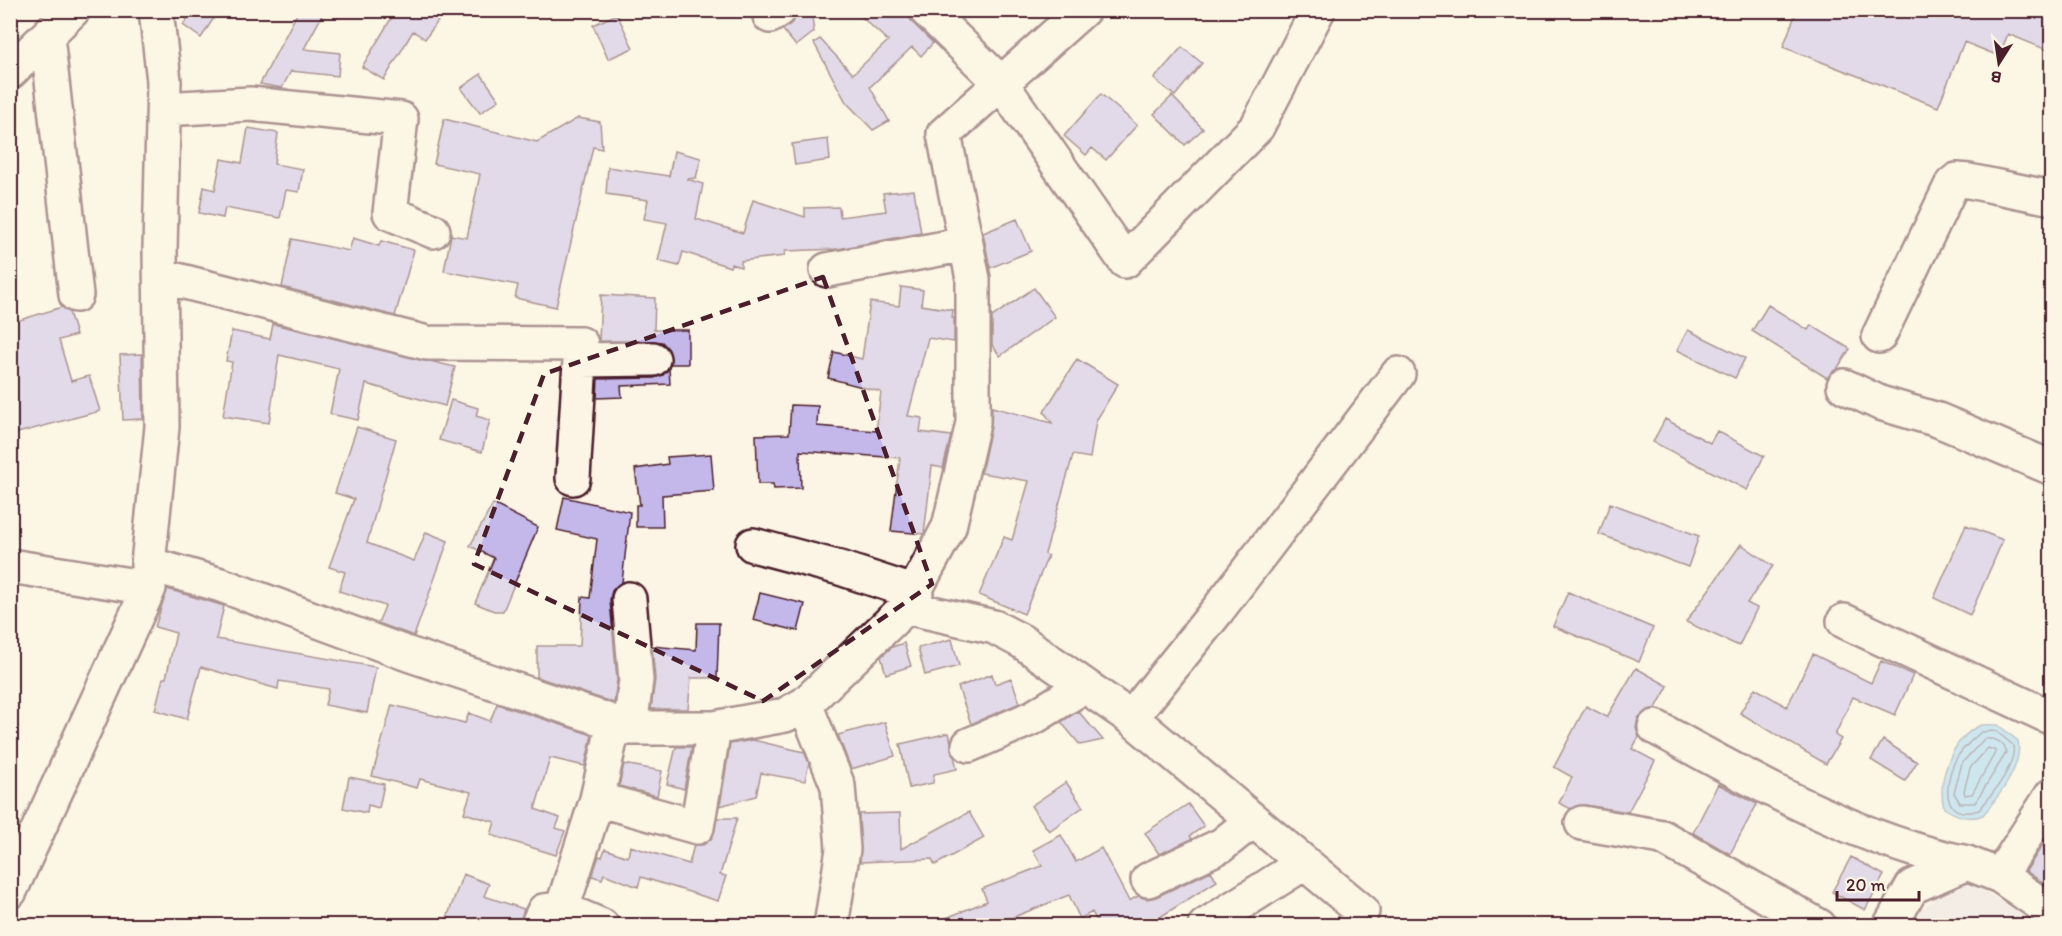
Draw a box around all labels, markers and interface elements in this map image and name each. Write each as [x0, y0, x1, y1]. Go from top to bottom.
north arrow [1969, 33, 2029, 93]
text: B [1988, 67, 2003, 88]
scale bar [1837, 864, 1920, 902]
text: 20 m [1846, 874, 1886, 896]

